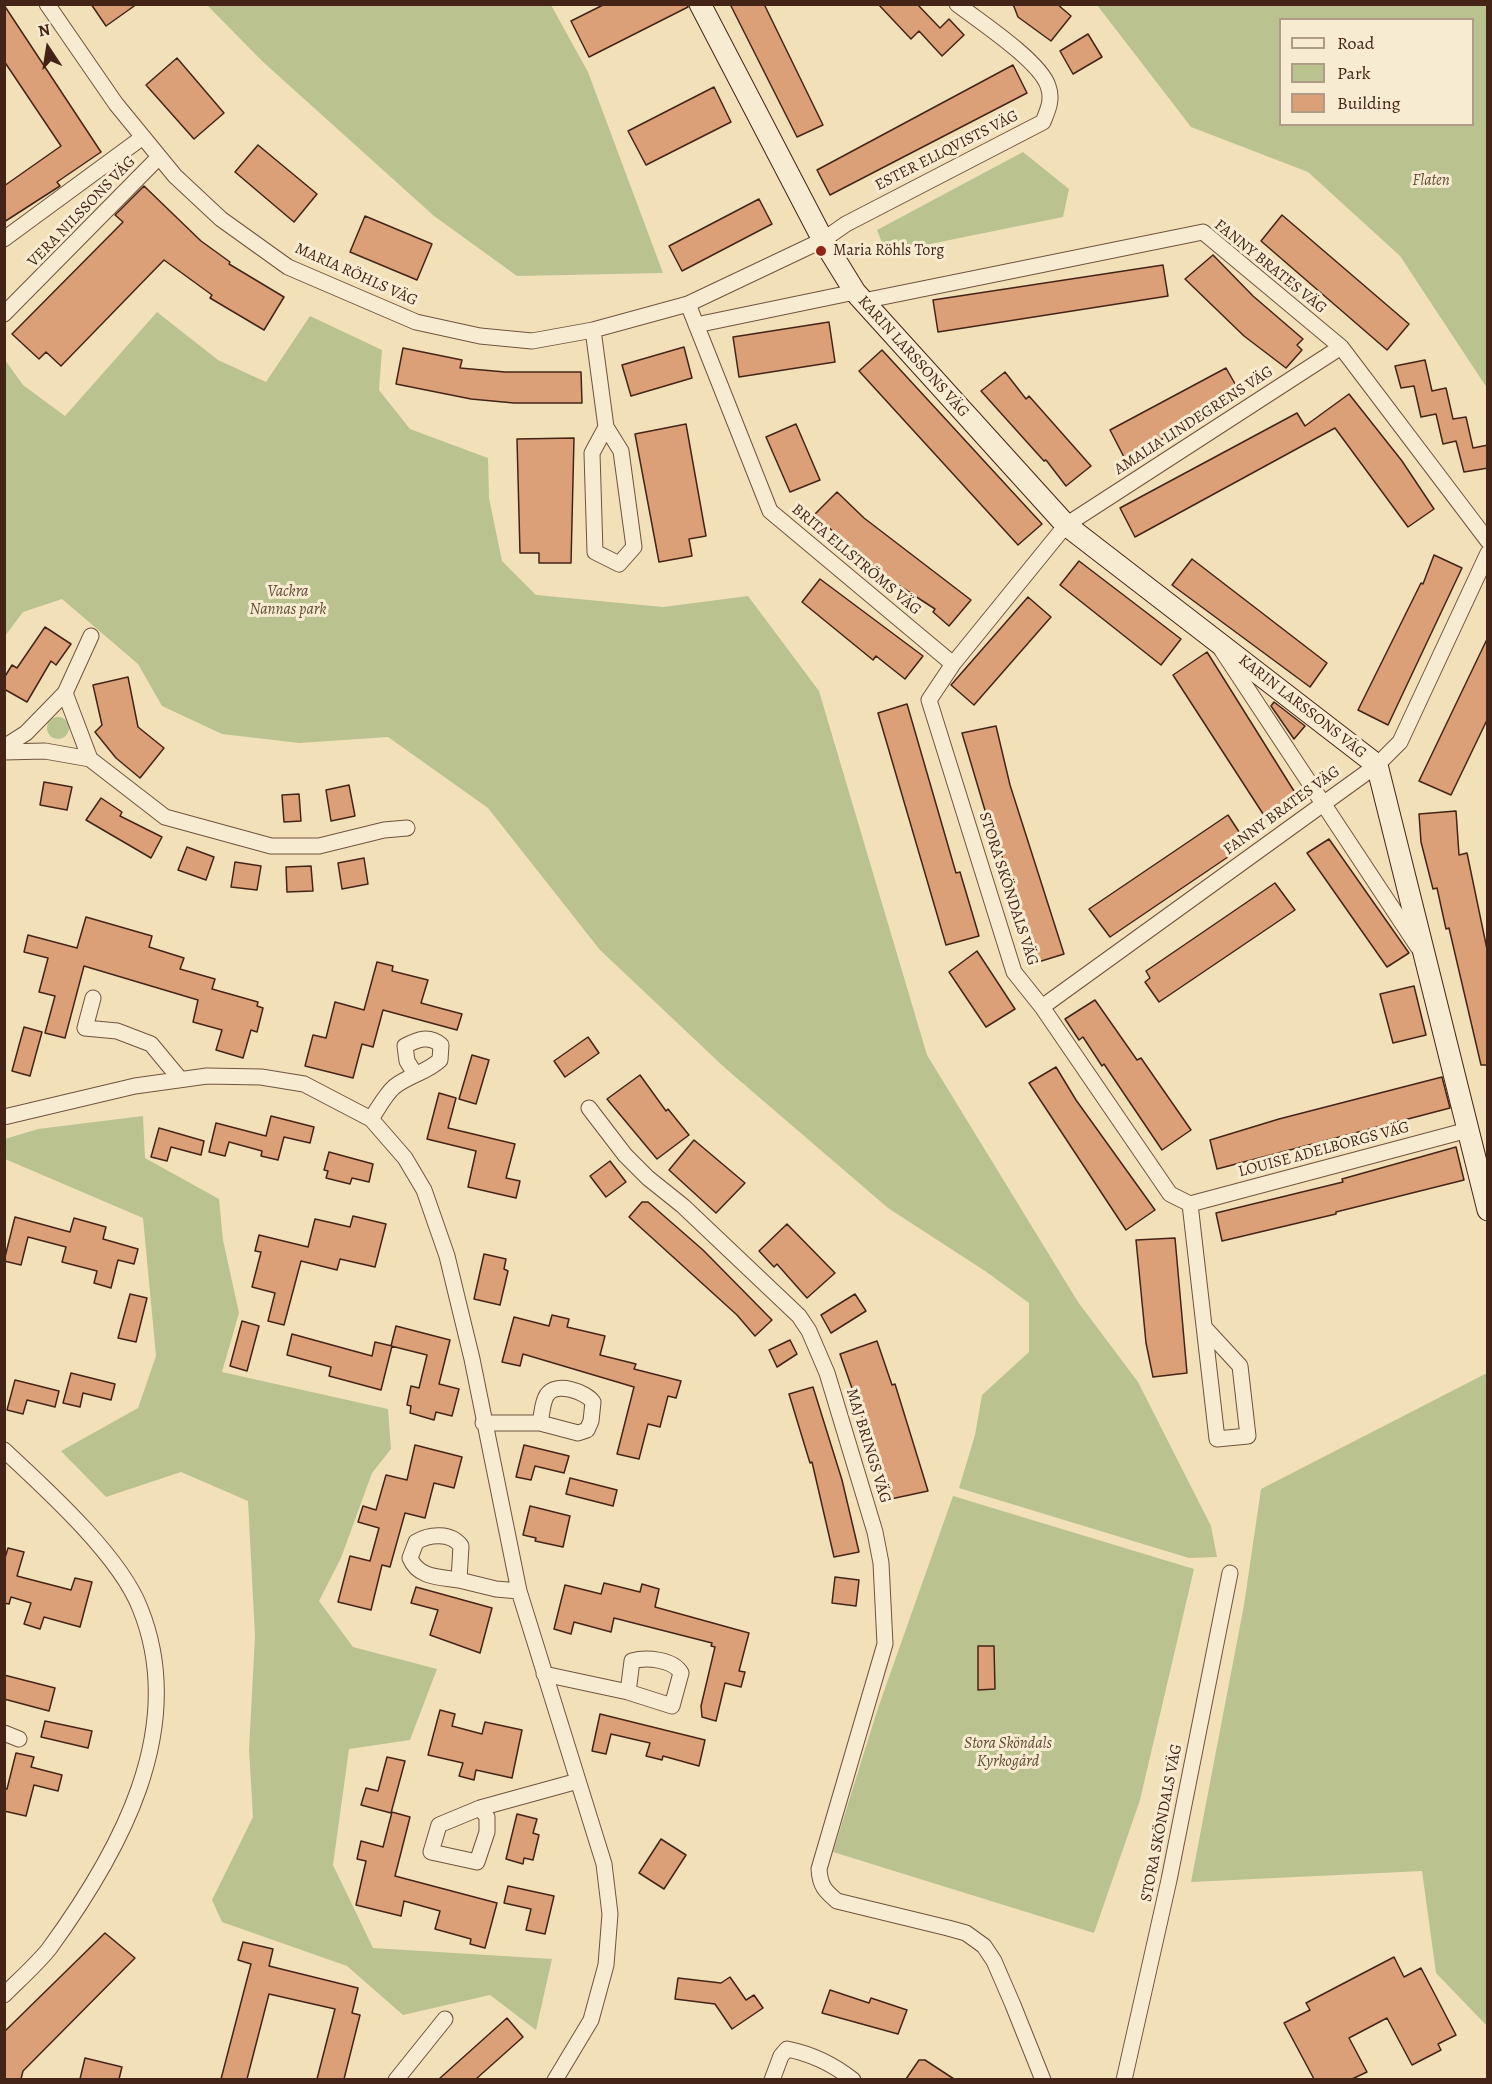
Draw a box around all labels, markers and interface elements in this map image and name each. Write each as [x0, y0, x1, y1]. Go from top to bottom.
north arrow [18, 18, 78, 78]
text: N [36, 18, 52, 42]
legend [1279, 18, 1474, 126]
text: Road [1337, 31, 1374, 55]
text: Park [1337, 61, 1371, 85]
text: Building [1337, 91, 1401, 115]
street label: ESTER ELLQVISTS VÄG [872, 106, 1022, 196]
street label: VERA NILSSONS VÄG [24, 152, 140, 272]
park label: Flaten [1412, 171, 1450, 191]
street label: FANNY BRATES VÄG [1210, 216, 1330, 318]
street label: MARIA RÖHLS VÄG [292, 239, 420, 311]
place label: Maria Röhls Torg [833, 241, 944, 261]
marker: Maria Röhls Torg [814, 244, 828, 258]
street label: KARIN LARSSONS VÄG [853, 292, 973, 422]
street label: AMALIA LINDEGRENS VÄG [1111, 362, 1277, 480]
street label: BRITA ELLSTRÖMS VÄG [787, 500, 925, 620]
park label: Vackra Nannas park [250, 582, 326, 620]
street label: KARIN LARSSONS VÄG [1234, 651, 1370, 763]
street label: FANNY BRATES VÄG [1220, 762, 1344, 860]
street label: STORA SKÖNDALS VÄG [974, 810, 1042, 968]
street label: LOUISE ADELBORGS VÄG [1236, 1118, 1412, 1182]
street label: MAJ BRINGS VÄG [841, 1386, 895, 1506]
park label: Stora Sköndals Kyrkogård [964, 1734, 1052, 1772]
street label: STORA SKÖNDALS VÄG [1137, 1742, 1187, 1904]

